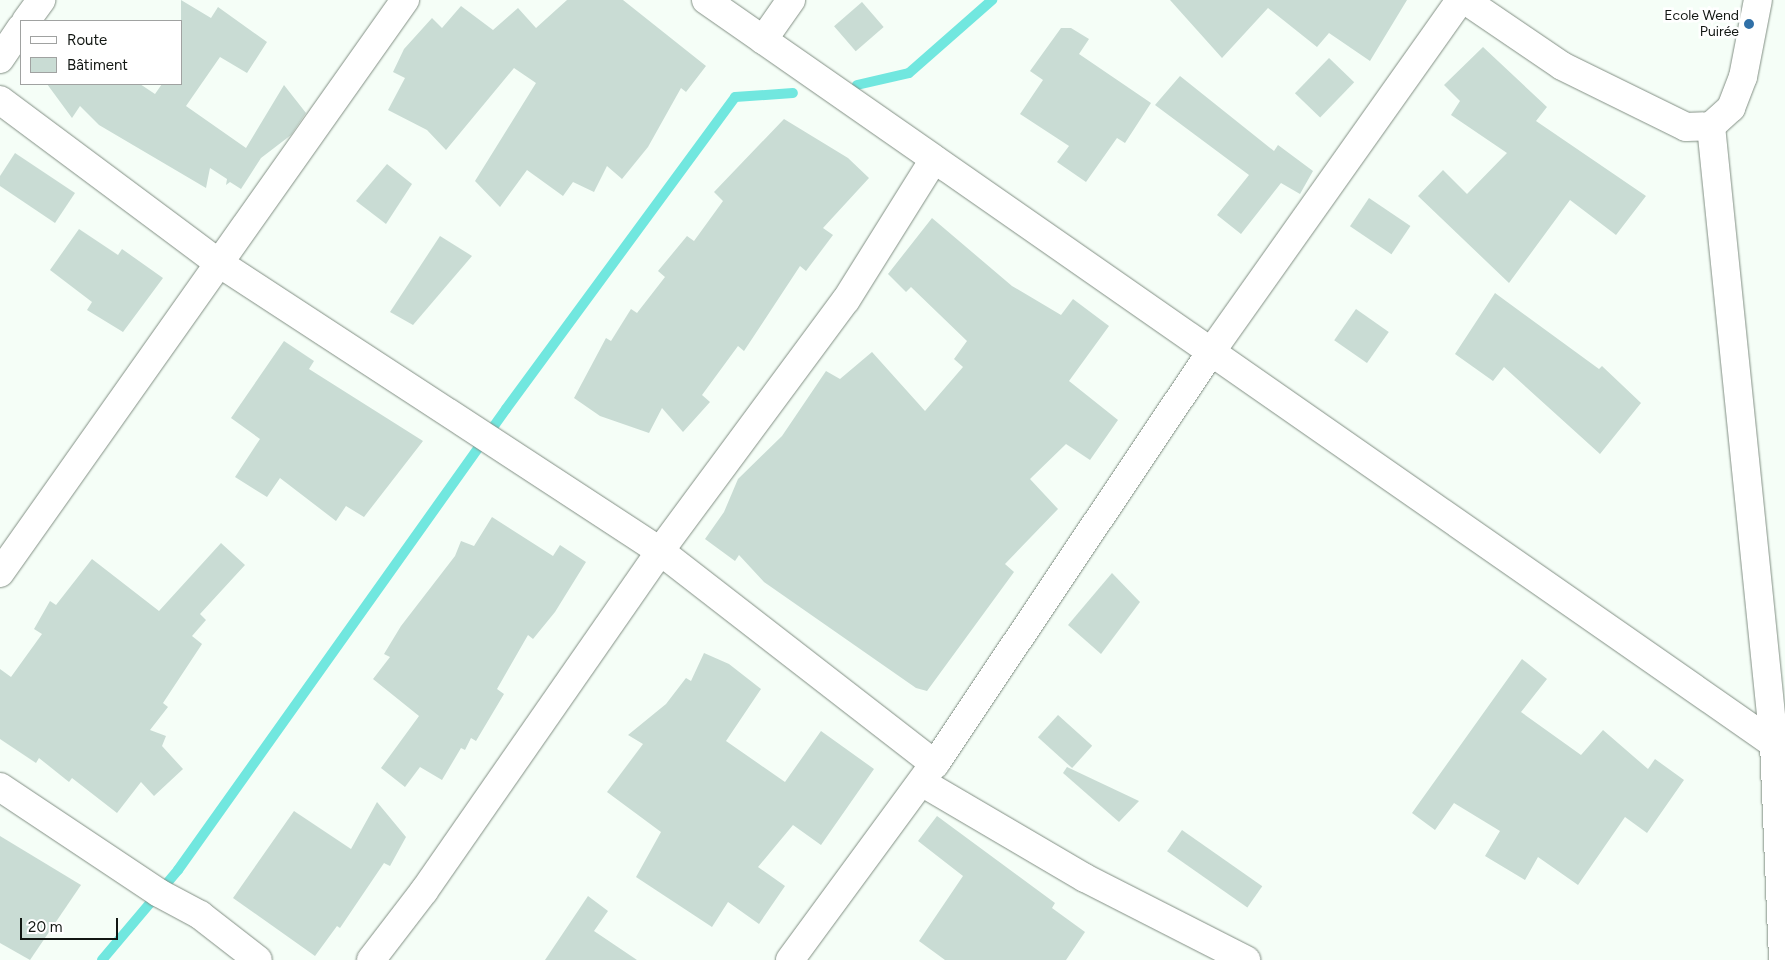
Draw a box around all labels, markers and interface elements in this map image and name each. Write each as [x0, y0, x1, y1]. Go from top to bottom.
place label: Ecole Wend Puirée [1664, 8, 1739, 40]
marker: Ecole Wend Puirée [1743, 18, 1755, 30]
legend [20, 20, 182, 85]
text: Route [67, 31, 107, 49]
text: Bâtiment [67, 56, 128, 74]
scale bar [22, 908, 120, 940]
text: 20 m [28, 918, 62, 936]

